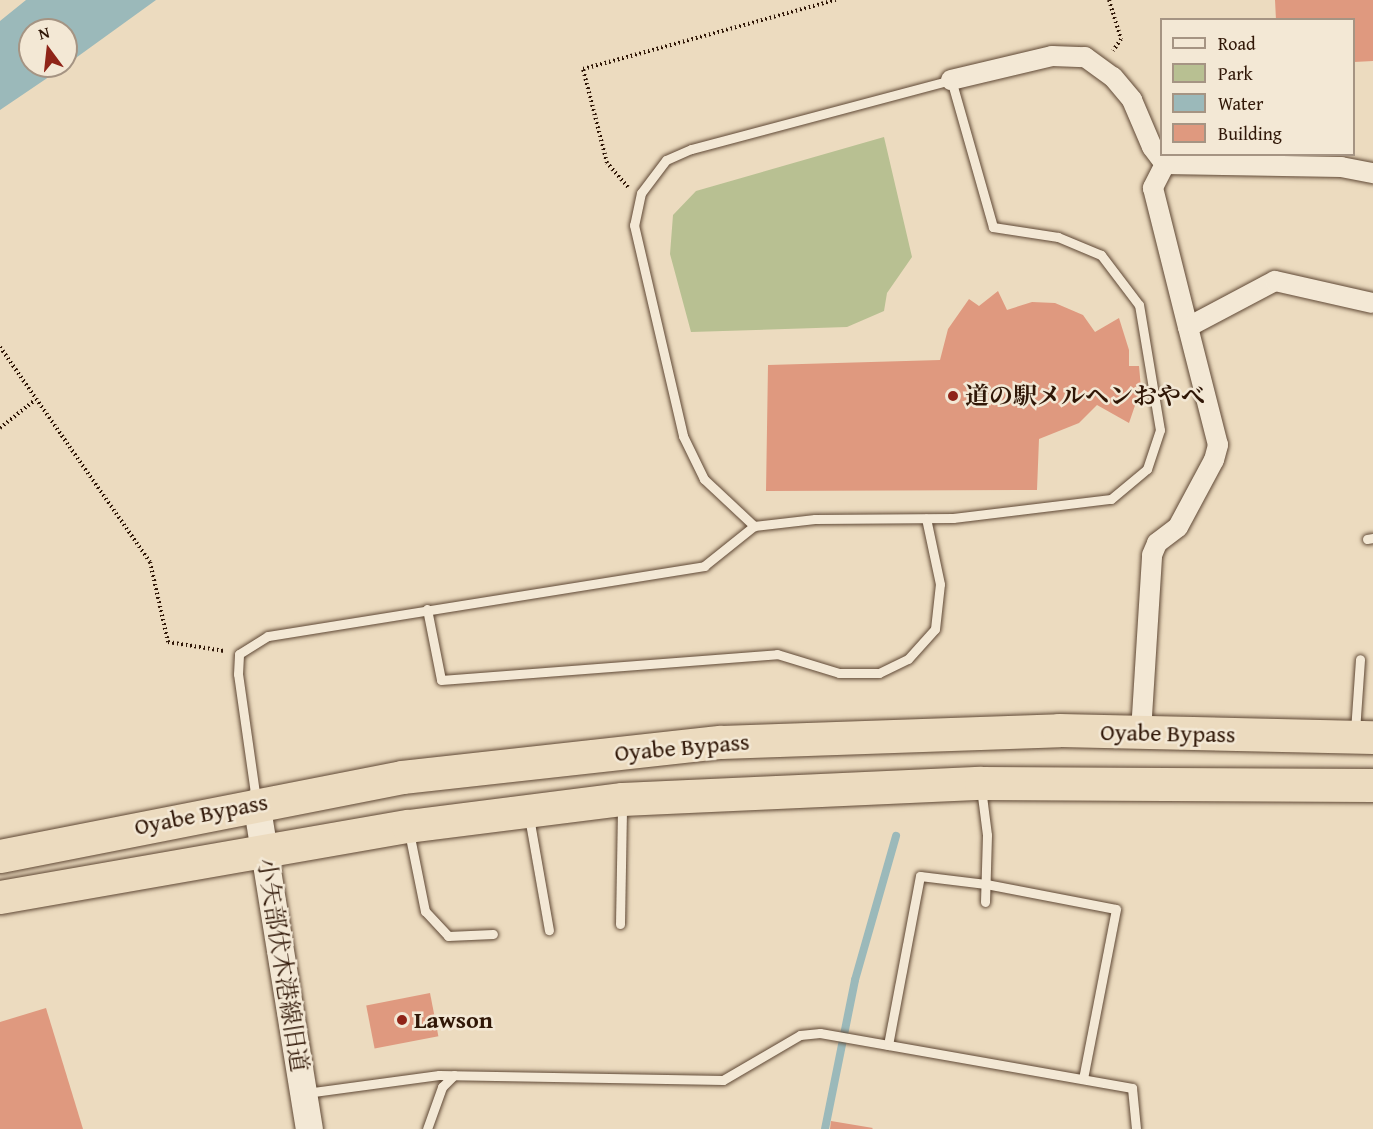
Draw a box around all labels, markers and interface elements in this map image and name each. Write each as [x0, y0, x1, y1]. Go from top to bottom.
north arrow [18, 18, 78, 78]
legend [1160, 18, 1355, 156]
text: N [36, 20, 52, 46]
text: Road [1218, 30, 1256, 57]
text: Park [1218, 60, 1253, 87]
text: Water [1218, 90, 1263, 117]
text: Building [1218, 120, 1282, 147]
place label: 道の駅メルヘンおやべ [965, 382, 1205, 410]
marker: 道の駅メルヘンおやべ [946, 389, 960, 403]
street label: Oyabe Bypass [1100, 717, 1236, 749]
street label: Oyabe Bypass [613, 727, 751, 767]
street label: Oyabe Bypass [132, 787, 270, 841]
street label: 小矢部伏木港線旧道 [252, 856, 314, 1074]
place label: Lawson [414, 1006, 493, 1034]
marker: Lawson [395, 1013, 409, 1027]

